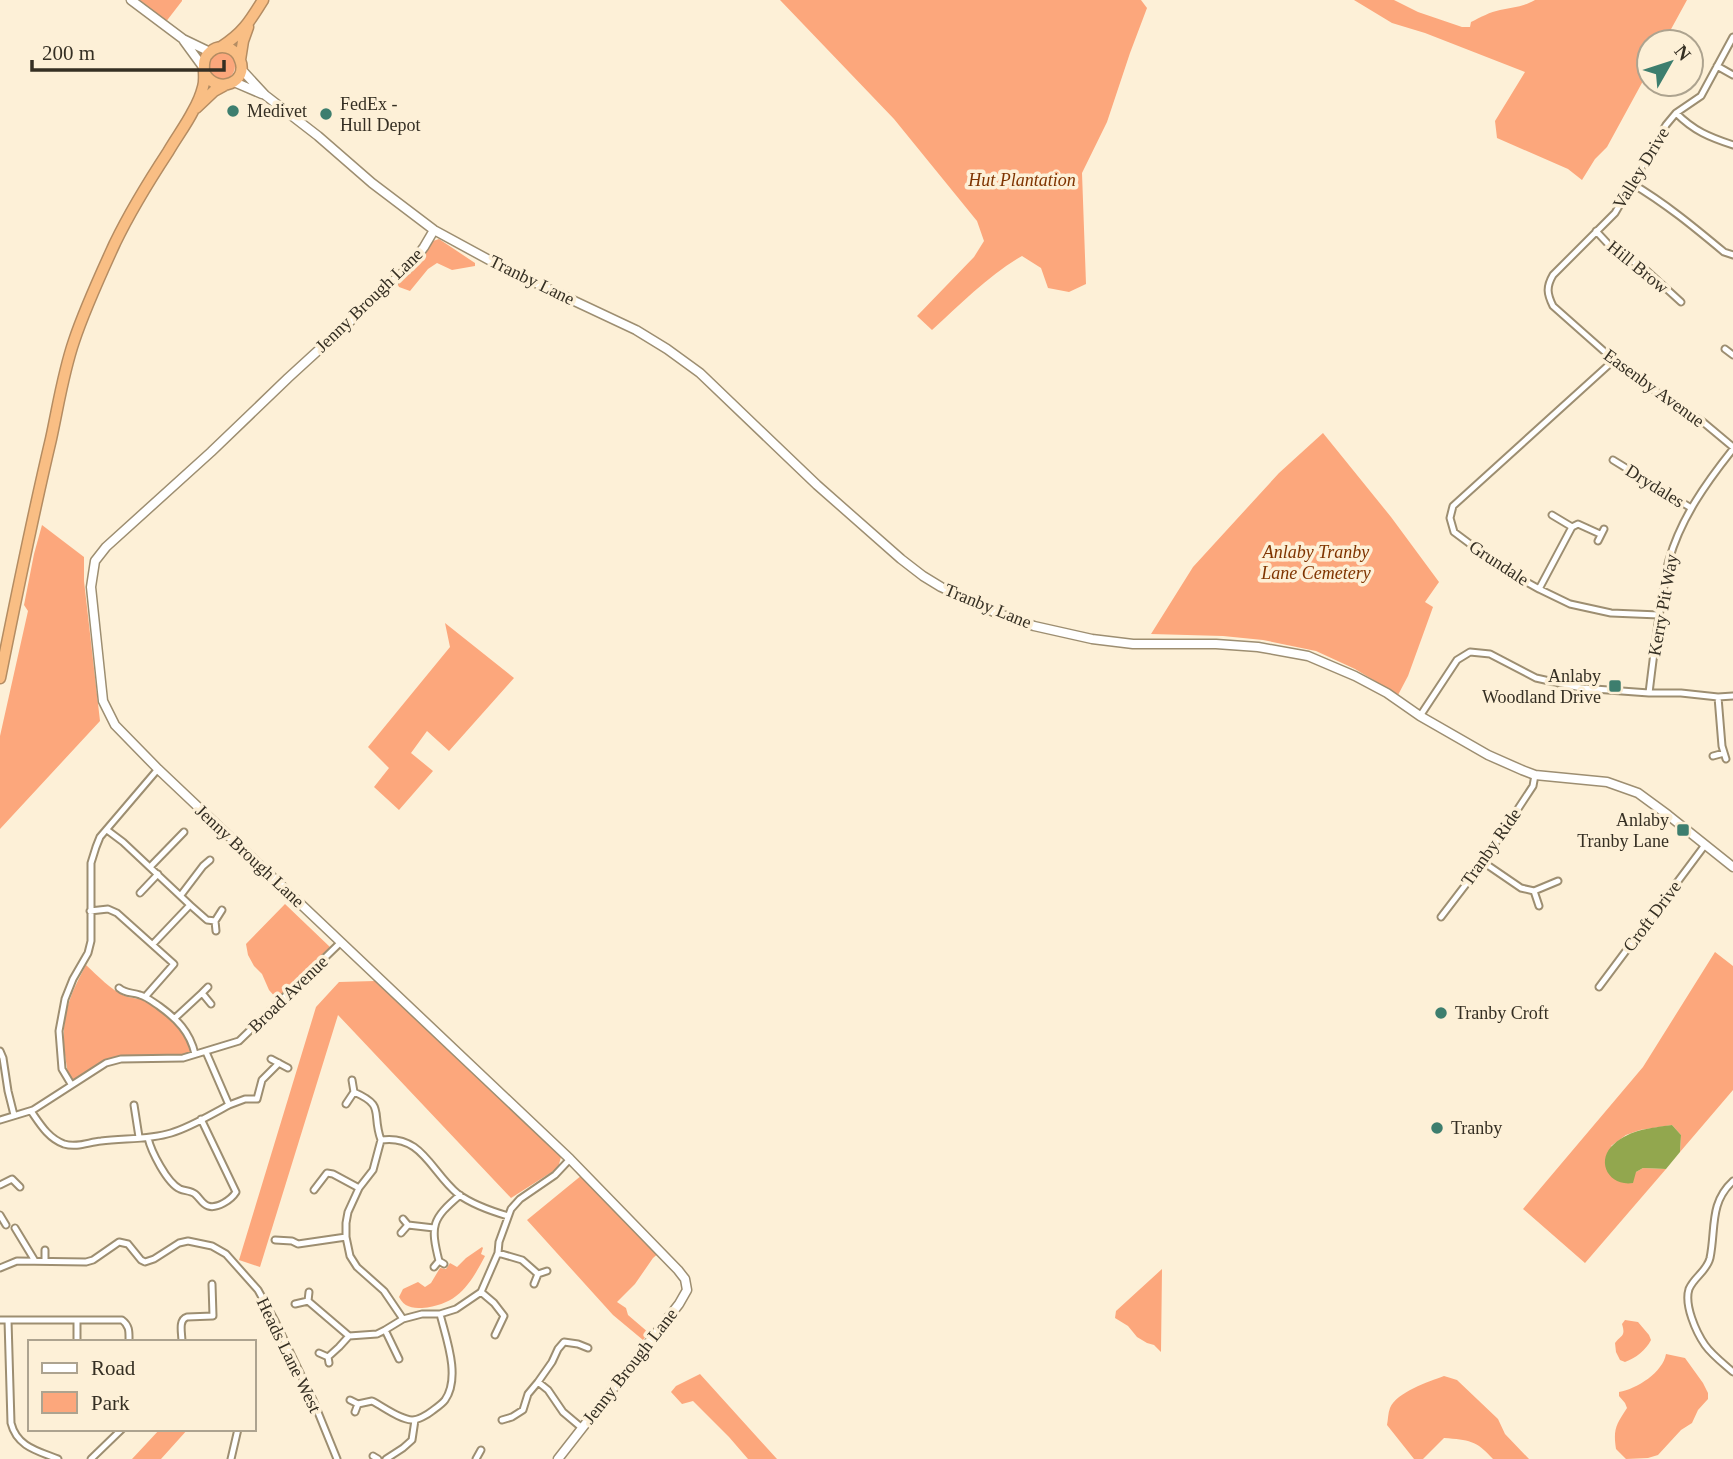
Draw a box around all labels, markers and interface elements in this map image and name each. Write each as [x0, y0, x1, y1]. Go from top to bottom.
scale bar [32, 28, 224, 72]
north arrow [1635, 28, 1705, 98]
text: 200 m [42, 41, 95, 65]
text: N [1670, 41, 1695, 65]
place label: FedEx - Hull Depot [340, 94, 421, 135]
place label: Medivet [247, 101, 307, 121]
marker: Medivet [225, 103, 241, 119]
marker: FedEx - Hull Depot [318, 106, 334, 122]
street label: Valley Drive [1609, 124, 1673, 212]
park label: Hut Plantation [967, 170, 1076, 190]
street label: Hill Brow [1604, 236, 1672, 298]
street label: Jenny Brough Lane [311, 244, 427, 356]
street label: Tranby Lane [486, 251, 578, 309]
street label: Easenby Avenue [1600, 345, 1708, 431]
street label: Drydales [1622, 460, 1688, 512]
street label: Grundale [1465, 536, 1533, 590]
park label: Anlaby Tranby Lane Cemetery [1260, 542, 1371, 583]
street label: Kerry Pit Way [1644, 552, 1682, 658]
street label: Tranby Lane [942, 580, 1034, 632]
place label: Anlaby Woodland Drive [1482, 666, 1601, 707]
marker: Anlaby Woodland Drive [1607, 678, 1623, 694]
street label: Jenny Brough Lane [192, 801, 308, 911]
street label: Tranby Ride [1457, 804, 1525, 890]
place label: Anlaby Tranby Lane [1577, 810, 1669, 851]
marker: Anlaby Tranby Lane [1675, 822, 1691, 838]
street label: Croft Drive [1619, 877, 1685, 955]
street label: Broad Avenue [244, 951, 332, 1037]
place label: Tranby Croft [1455, 1003, 1549, 1023]
marker: Tranby Croft [1433, 1005, 1449, 1021]
place label: Tranby [1451, 1118, 1502, 1138]
marker: Tranby [1429, 1120, 1445, 1136]
street label: Heads Lane West [253, 1294, 325, 1416]
street label: Jenny Brough Lane [579, 1304, 681, 1428]
legend [28, 1340, 256, 1431]
text: Road [91, 1356, 136, 1380]
text: Park [91, 1391, 130, 1415]

